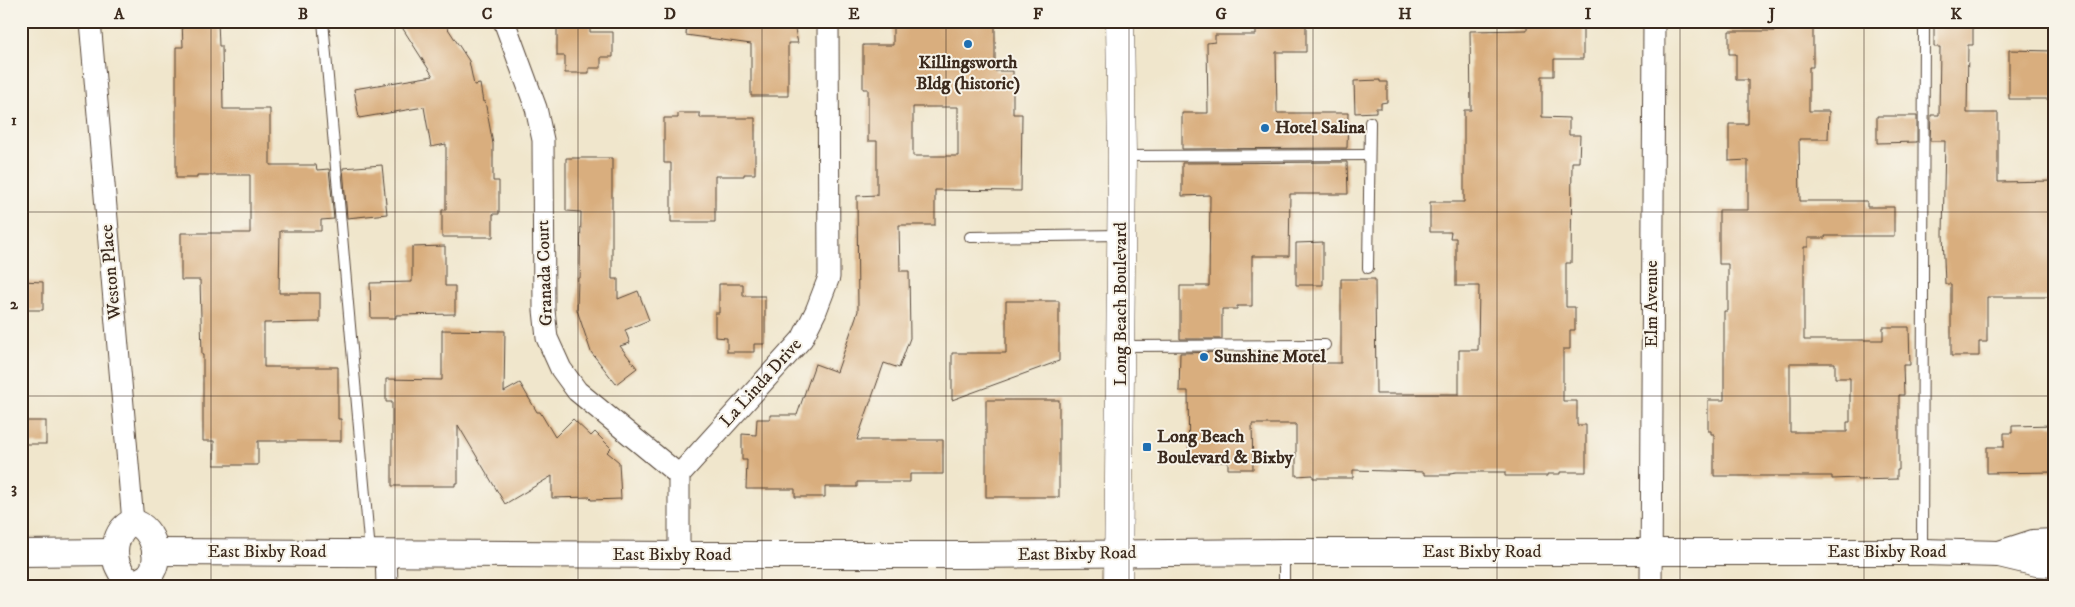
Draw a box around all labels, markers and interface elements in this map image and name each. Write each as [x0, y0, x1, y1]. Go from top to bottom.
text: A [113, 4, 125, 24]
text: B [298, 4, 308, 24]
text: C [482, 4, 492, 24]
text: D [664, 4, 676, 24]
text: E [848, 4, 860, 24]
text: F [1033, 4, 1043, 24]
text: G [1215, 4, 1227, 24]
text: H [1398, 4, 1412, 24]
text: I [1585, 4, 1592, 24]
text: J [1767, 4, 1776, 24]
text: K [1950, 4, 1962, 24]
marker: Killingsworth Bldg (historic) [962, 38, 974, 50]
place label: Killingsworth Bldg (historic) [916, 52, 1020, 95]
text: 1 [11, 110, 17, 130]
place label: Hotel Salina [1275, 117, 1366, 139]
marker: Hotel Salina [1259, 122, 1271, 134]
street label: Granada Court [532, 219, 558, 327]
street label: Long Beach Boulevard [1110, 222, 1132, 386]
street label: Weston Place [96, 223, 126, 322]
street label: Elm Avenue [1641, 260, 1663, 348]
text: 2 [10, 294, 19, 314]
street label: La Linda Drive [715, 334, 807, 432]
place label: Sunshine Motel [1214, 346, 1326, 368]
marker: Sunshine Motel [1198, 351, 1210, 363]
place label: Long Beach Boulevard & Bixby [1157, 426, 1294, 469]
marker: Long Beach Boulevard & Bixby [1141, 441, 1153, 453]
text: 3 [11, 478, 17, 498]
street label: East Bixby Road [208, 541, 326, 563]
street label: East Bixby Road [1423, 541, 1541, 563]
street label: East Bixby Road [1828, 541, 1946, 563]
street label: East Bixby Road [1017, 542, 1137, 566]
street label: East Bixby Road [613, 544, 731, 566]

